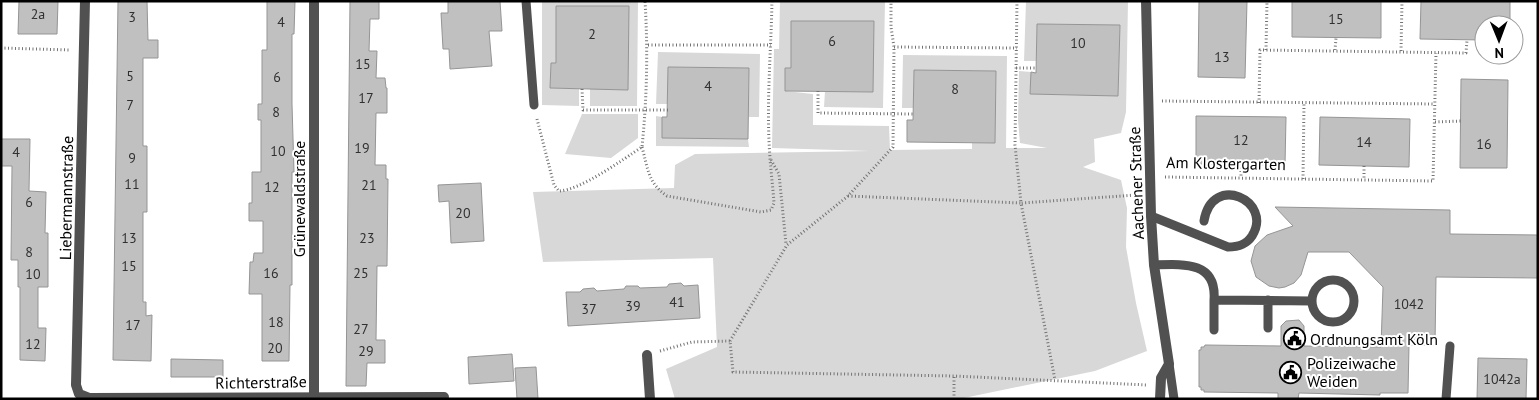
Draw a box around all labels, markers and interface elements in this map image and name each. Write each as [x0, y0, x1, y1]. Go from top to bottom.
house number: 2a [31, 5, 45, 23]
house number: 3 [128, 8, 136, 26]
house number: 15 [1328, 10, 1344, 28]
house number: 4 [277, 13, 285, 31]
north arrow [1474, 15, 1524, 65]
house number: 2 [588, 25, 596, 43]
house number: 6 [828, 32, 836, 50]
house number: 10 [1070, 34, 1086, 52]
text: N [1494, 44, 1504, 62]
house number: 13 [1214, 48, 1230, 66]
house number: 15 [355, 55, 371, 73]
house number: 5 [126, 67, 134, 85]
house number: 6 [273, 68, 281, 86]
house number: 4 [704, 77, 712, 95]
house number: 8 [951, 80, 959, 98]
house number: 17 [358, 89, 374, 107]
house number: 7 [126, 96, 134, 114]
house number: 8 [272, 103, 280, 121]
street label: Aachener Straße [1124, 126, 1148, 240]
house number: 12 [1233, 131, 1249, 149]
house number: 14 [1356, 133, 1372, 151]
house number: 16 [1476, 135, 1492, 153]
street label: Liebermannstraße [55, 136, 77, 260]
house number: 19 [354, 139, 370, 157]
street label: Grünewaldstraße [289, 141, 309, 257]
house number: 10 [270, 142, 286, 160]
house number: 4 [12, 143, 20, 161]
house number: 9 [128, 149, 136, 167]
street label: Am Klostergarten [1166, 152, 1286, 174]
house number: 11 [124, 175, 140, 193]
house number: 21 [361, 176, 377, 194]
house number: 12 [264, 178, 280, 196]
house number: 6 [25, 193, 33, 211]
house number: 20 [455, 204, 471, 222]
house number: 13 [121, 229, 137, 247]
house number: 23 [359, 229, 375, 247]
house number: 8 [25, 243, 33, 261]
house number: 15 [121, 257, 137, 275]
house number: 16 [263, 264, 279, 282]
house number: 25 [353, 264, 369, 282]
house number: 10 [25, 265, 41, 283]
house number: 41 [669, 293, 685, 311]
house number: 1042 [1394, 295, 1424, 313]
house number: 39 [625, 297, 641, 315]
house number: 37 [581, 300, 597, 318]
house number: 18 [268, 313, 284, 331]
house number: 17 [125, 316, 141, 334]
house number: 27 [353, 320, 369, 338]
public building icon: Ordnungsamt Köln [1282, 327, 1306, 351]
place label: Ordnungsamt Köln [1310, 329, 1438, 349]
house number: 12 [25, 335, 41, 353]
house number: 20 [267, 339, 283, 357]
house number: 29 [358, 342, 374, 360]
place label: Polizeiwache Weiden [1307, 353, 1396, 391]
public building icon: Polizeiwache Weiden [1279, 360, 1303, 384]
house number: 1042a [1483, 370, 1521, 388]
street label: Richterstraße [215, 371, 307, 393]

